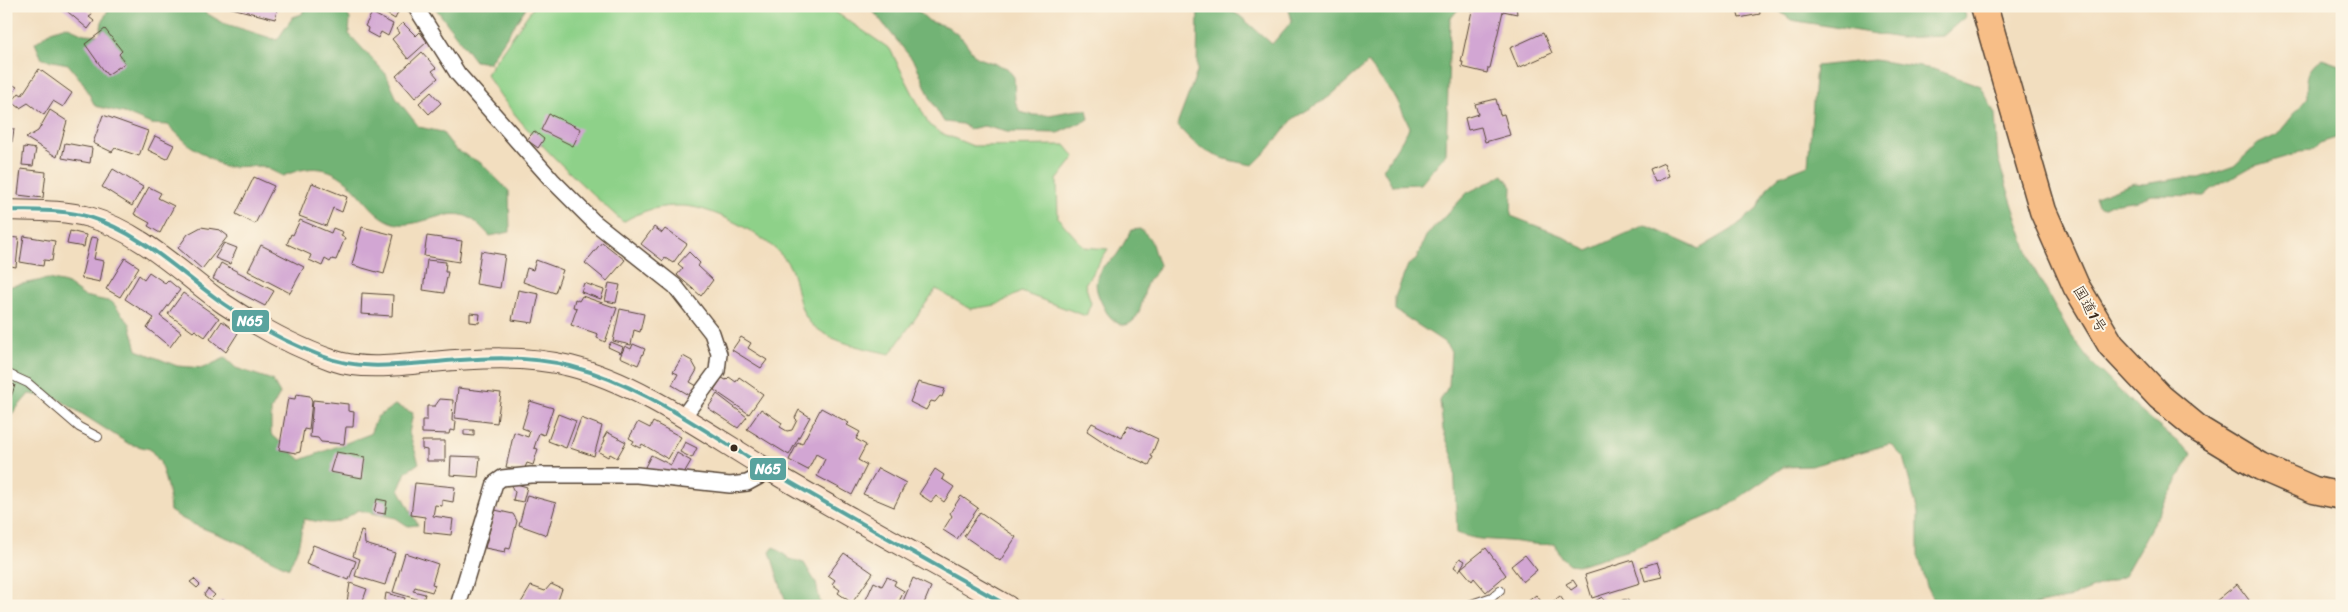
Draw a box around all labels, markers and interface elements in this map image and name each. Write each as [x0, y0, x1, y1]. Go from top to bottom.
street label: 国道1号 [2066, 280, 2114, 338]
line badge: N65 [231, 309, 270, 333]
text: N65 [236, 309, 264, 334]
unlabelled marker [729, 443, 739, 453]
line badge: N65 [749, 457, 787, 481]
text: N65 [754, 457, 782, 482]

